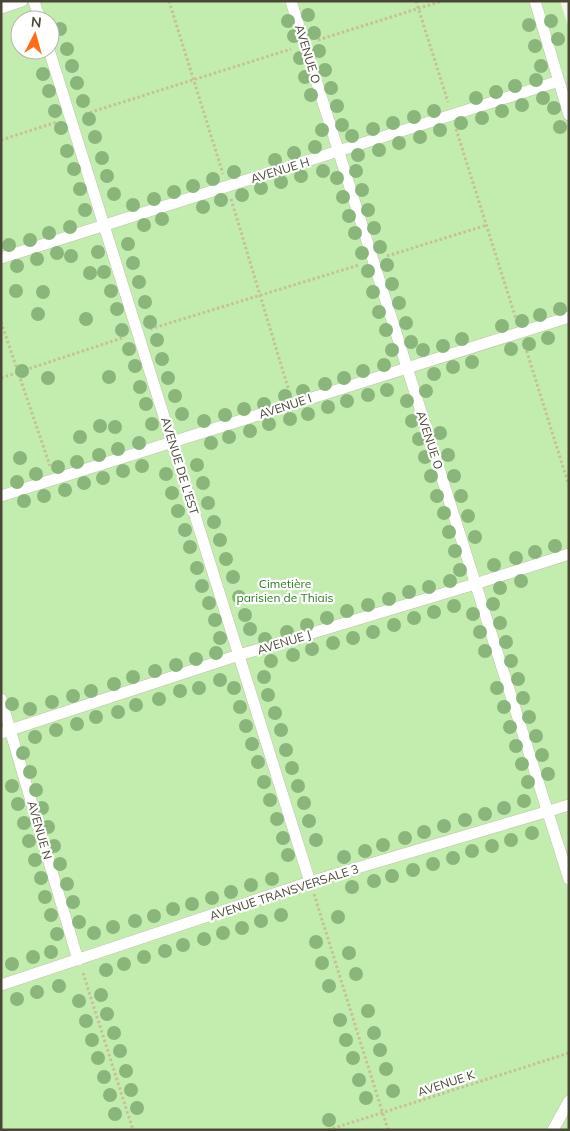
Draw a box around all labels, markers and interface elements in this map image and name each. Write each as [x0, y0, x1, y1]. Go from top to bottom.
north arrow [10, 10, 60, 60]
text: N [30, 13, 43, 32]
street label: AVENUE O [292, 23, 324, 85]
street label: AVENUE H [249, 154, 311, 186]
street label: AVENUE I [257, 390, 313, 422]
street label: AVENUE O [413, 409, 447, 471]
street label: AVENUE DE L'EST [158, 415, 202, 517]
park label: Cimetière parisien de Thiais [236, 576, 334, 605]
street label: AVENUE J [255, 627, 313, 657]
street label: AVENUE N [24, 799, 56, 861]
street label: AVENUE TRANSVERSALE 3 [208, 861, 360, 923]
street label: AVENUE K [416, 1067, 477, 1099]

